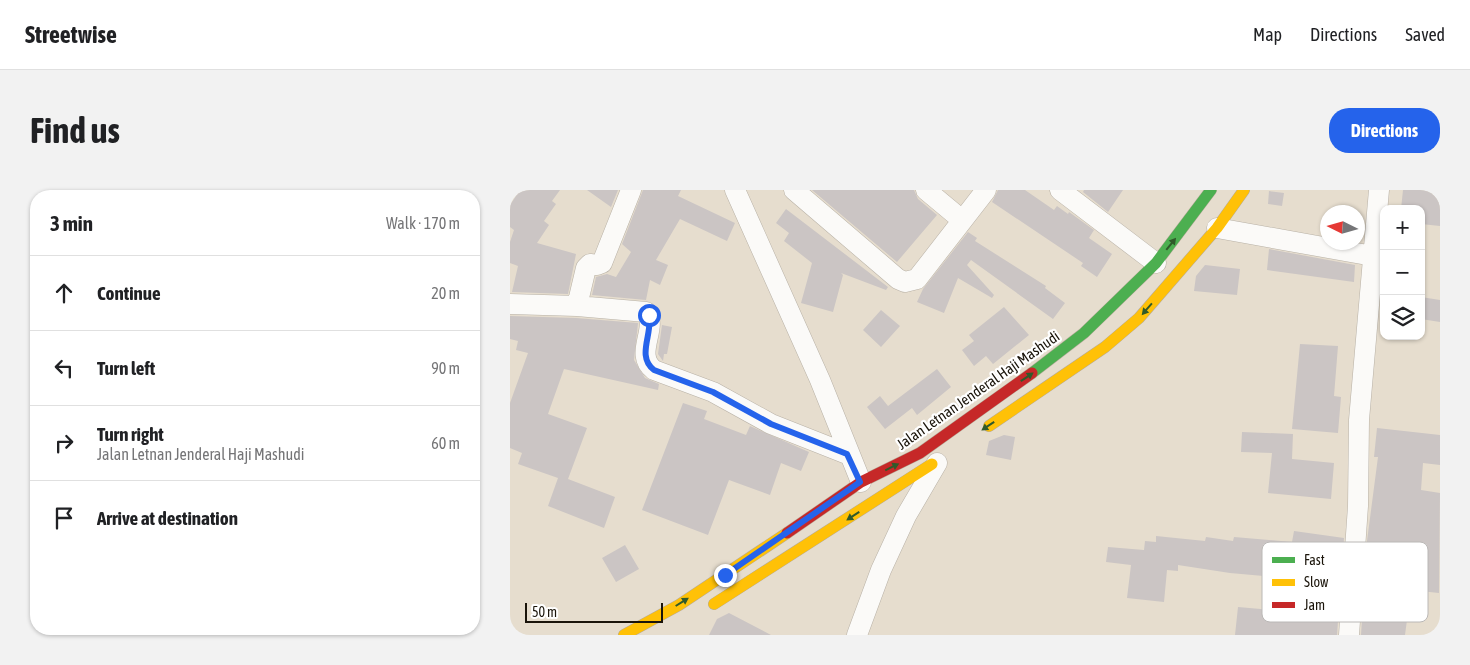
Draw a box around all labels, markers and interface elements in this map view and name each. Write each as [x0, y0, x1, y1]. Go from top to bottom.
text: Streetwise [25, 21, 117, 48]
text: Map [1253, 24, 1282, 45]
text: Directions [1310, 24, 1377, 45]
text: Saved [1405, 24, 1445, 45]
button: Directions [1329, 108, 1440, 153]
text: Find us [30, 110, 120, 150]
north arrow [1320, 205, 1365, 250]
map controls [1380, 205, 1425, 340]
button: + [1380, 205, 1425, 250]
text: 3 min [50, 211, 93, 235]
text: Walk · 170 m [386, 214, 460, 232]
one-way arrow [1166, 237, 1177, 250]
button: − [1380, 250, 1425, 295]
icon: ahead [50, 279, 78, 307]
text: Continue [97, 282, 161, 304]
text: 20 m [431, 284, 460, 302]
button: layers [1380, 295, 1425, 340]
one-way arrow [1141, 303, 1153, 315]
route start [638, 304, 661, 327]
street label: Jalan Letnan Jenderal Haji Mashudi [893, 327, 1063, 453]
icon: left [50, 354, 78, 382]
text: Turn left [97, 357, 155, 379]
text: 90 m [431, 359, 460, 377]
one-way arrow [1020, 372, 1033, 382]
one-way arrow [982, 421, 995, 431]
text: Turn right [97, 423, 164, 445]
icon: right [50, 429, 78, 457]
text: 60 m [431, 434, 460, 452]
text: Jalan Letnan Jenderal Haji Mashudi [97, 445, 305, 463]
one-way arrow [885, 463, 899, 471]
icon: arrive [50, 504, 78, 532]
text: Arrive at destination [97, 507, 238, 529]
one-way arrow [847, 512, 860, 521]
legend [1262, 542, 1428, 622]
text: Fast [1304, 552, 1325, 568]
route end [714, 564, 737, 587]
text: Slow [1304, 574, 1329, 590]
text: Jam [1304, 597, 1325, 613]
one-way arrow [676, 598, 689, 607]
scale bar [525, 600, 662, 623]
text: 50 m [532, 604, 557, 620]

